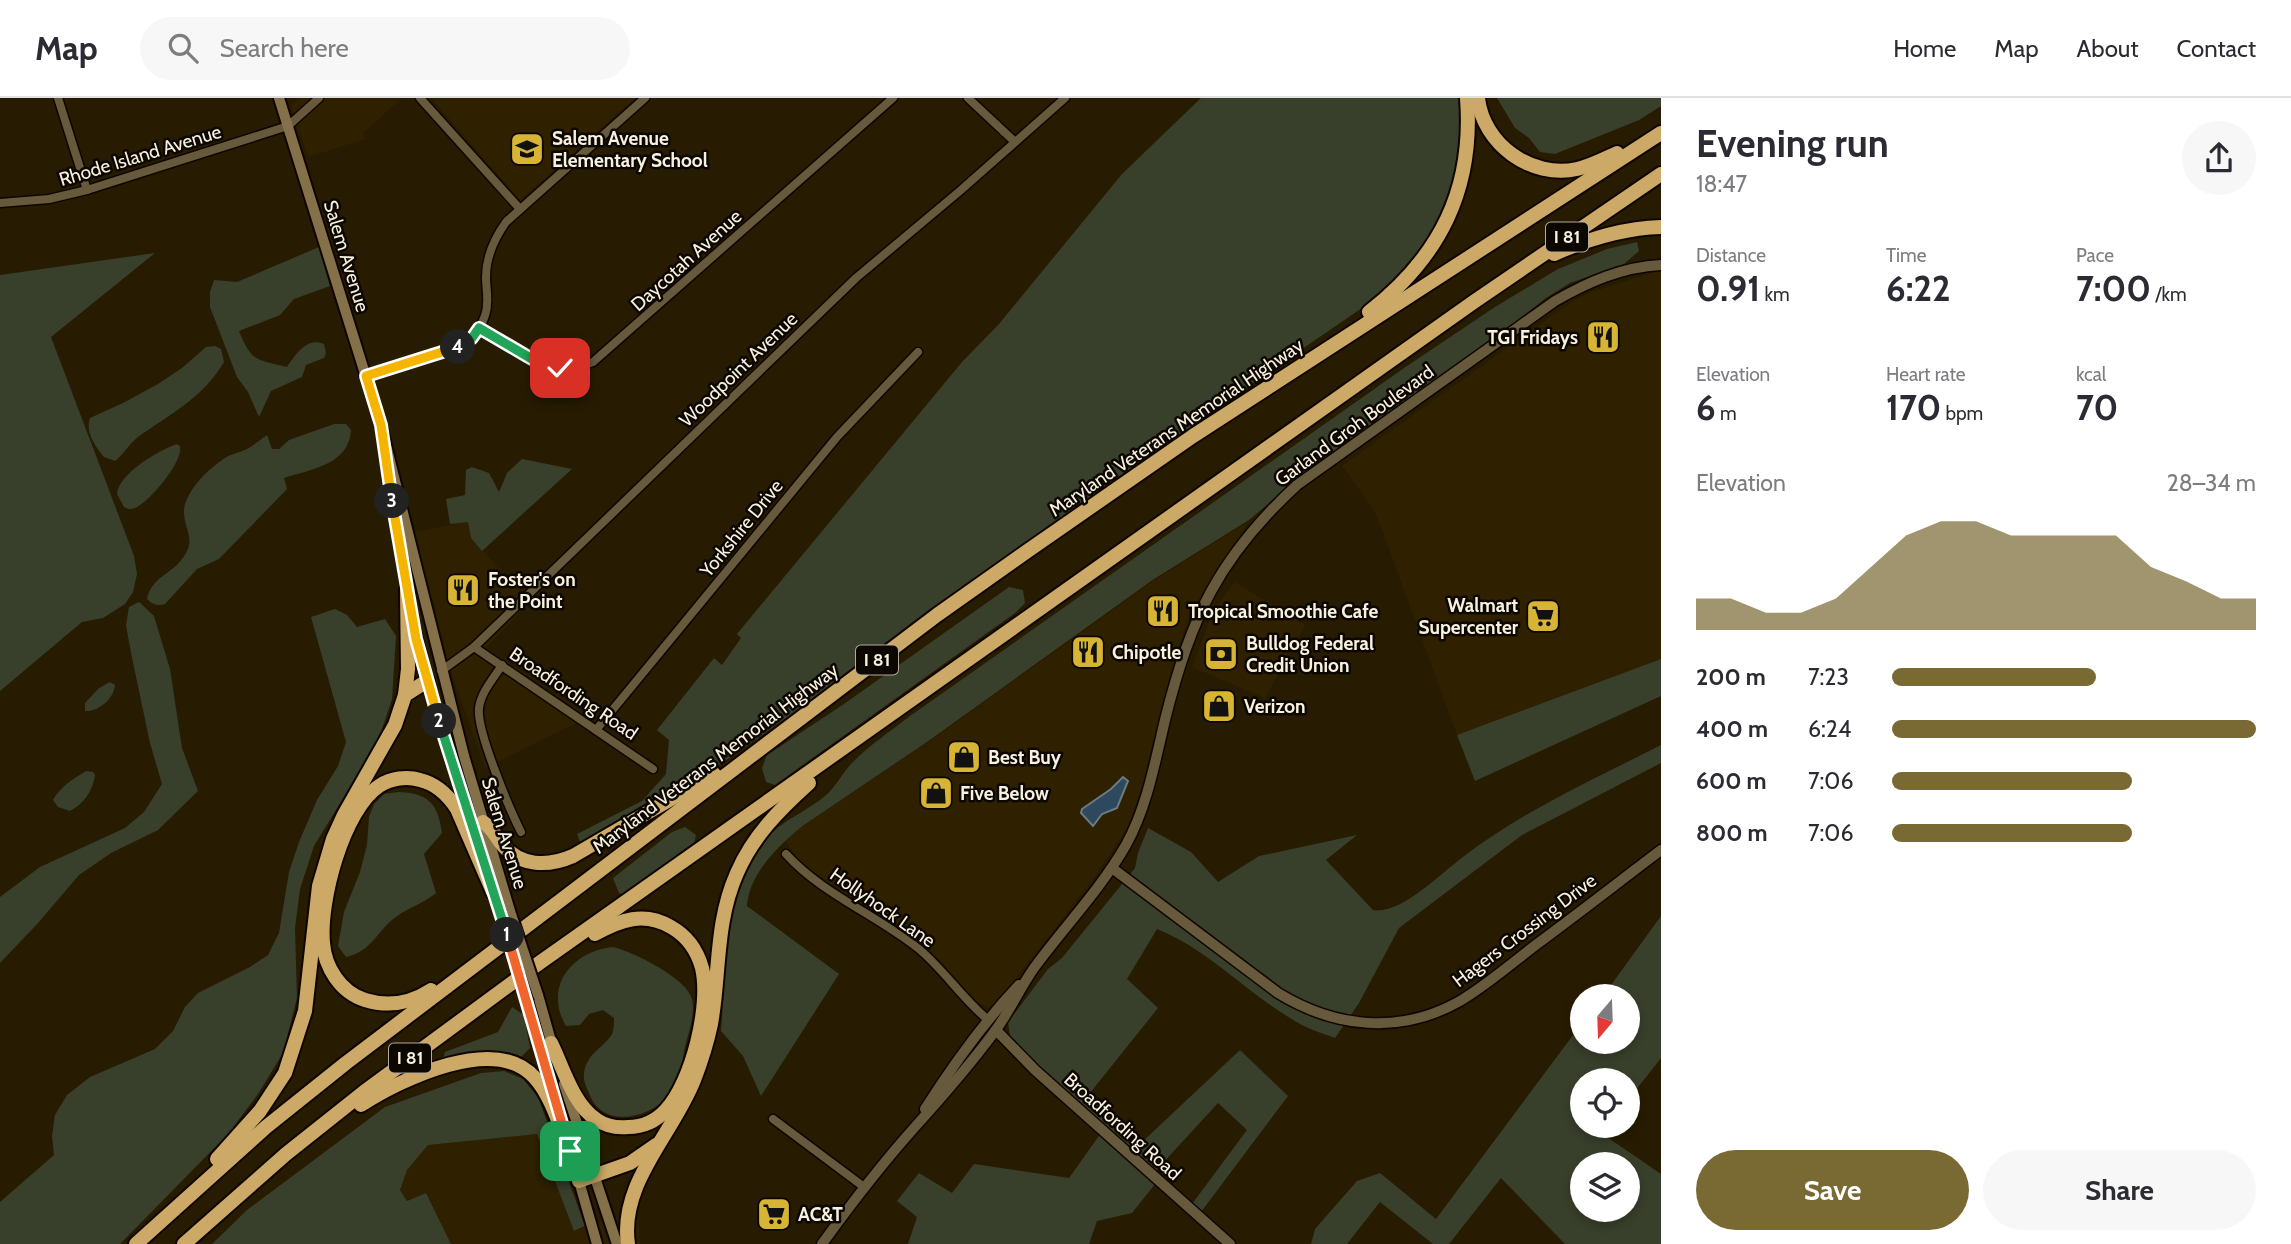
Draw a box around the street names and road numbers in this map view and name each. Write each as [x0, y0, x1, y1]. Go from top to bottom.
street label: Rhode Island Avenue [56, 120, 224, 191]
street label: Salem Avenue [319, 198, 374, 315]
street label: Daycotah Avenue [626, 204, 747, 316]
road number: I 81 [1546, 222, 1588, 252]
street label: Woodpoint Avenue [675, 307, 802, 432]
street label: Maryland Veterans Memorial Highway [1045, 333, 1308, 521]
street label: Garland Groh Boulevard [1270, 360, 1438, 491]
street label: Yorkshire Drive [694, 475, 788, 582]
street label: Broadfording Road [505, 642, 642, 745]
road number: I 81 [856, 646, 898, 674]
street label: Maryland Veterans Memorial Highway [588, 658, 843, 858]
street label: Salem Avenue [477, 775, 532, 892]
street label: Hollyhock Lane [826, 863, 940, 952]
street label: Hagers Crossing Drive [1448, 869, 1601, 992]
road number: I 81 [389, 1043, 431, 1072]
street label: Broadfording Road [1059, 1068, 1186, 1185]

